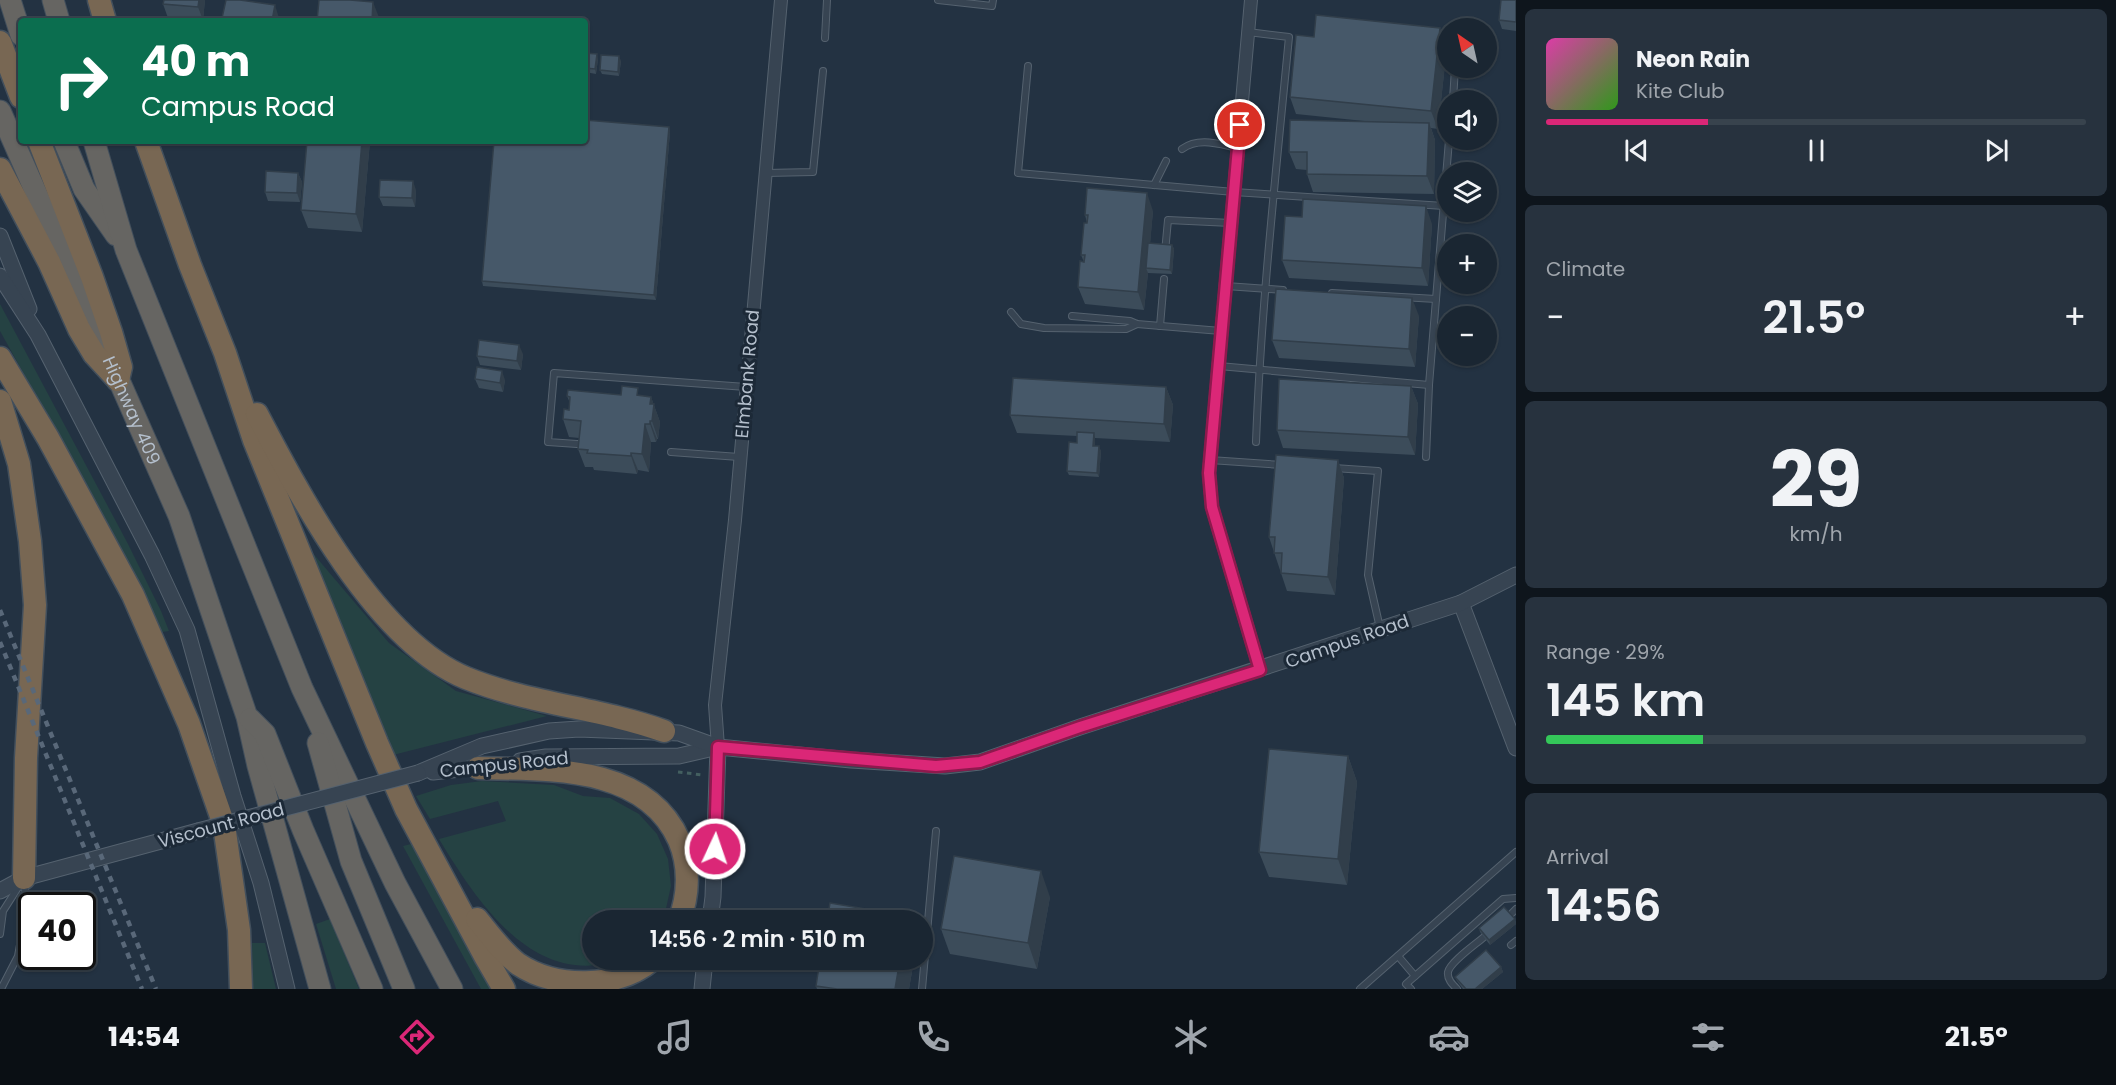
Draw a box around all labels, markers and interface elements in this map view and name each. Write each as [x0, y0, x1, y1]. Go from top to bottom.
north arrow [1437, 18, 1497, 78]
map controls [1437, 18, 1497, 366]
text: 40 m [141, 32, 250, 91]
icon: right [42, 42, 120, 120]
text: Neon Rain [1636, 44, 1750, 75]
text: Kite Club [1636, 77, 1725, 105]
text: Campus Road [141, 88, 335, 125]
button: sound [1437, 90, 1497, 150]
pin [1214, 99, 1265, 150]
icon: arrive [1223, 108, 1256, 141]
icon: previous [1620, 134, 1653, 167]
icon: pause [1800, 134, 1833, 167]
icon: next [1980, 134, 2013, 167]
button: layers [1437, 162, 1497, 222]
button: + [1437, 234, 1497, 294]
text: Climate [1546, 255, 1625, 283]
text: 21.5° [1762, 286, 1865, 349]
text: − [1546, 294, 1564, 341]
text: + [2063, 294, 2086, 341]
button: − [1437, 306, 1497, 366]
street label: Elmbank Road [729, 309, 765, 439]
street label: Highway 409 [97, 352, 167, 468]
text: 29 [1770, 425, 1862, 534]
text: km/h [1789, 520, 1843, 548]
street label: Campus Road [1282, 608, 1412, 674]
text: Range · 29% [1546, 638, 1665, 666]
text: 145 km [1546, 669, 1705, 732]
street label: Campus Road [438, 745, 570, 783]
street label: Viscount Road [155, 796, 287, 854]
position arrow [683, 817, 747, 881]
text: Arrival [1546, 843, 1609, 871]
text: 14:56 [1546, 874, 1662, 937]
speed limit sign: 40 [18, 892, 96, 970]
text: 14:56 · 2 min · 510 m [650, 924, 865, 955]
icon: directions [396, 1016, 438, 1058]
icon: music [654, 1016, 696, 1058]
icon: phone [912, 1016, 954, 1058]
icon: climate [1170, 1016, 1212, 1058]
icon: car [1428, 1016, 1470, 1058]
icon: filters [1687, 1016, 1729, 1058]
text: 14:54 [108, 1018, 180, 1055]
text: 21.5° [1945, 1018, 2008, 1055]

